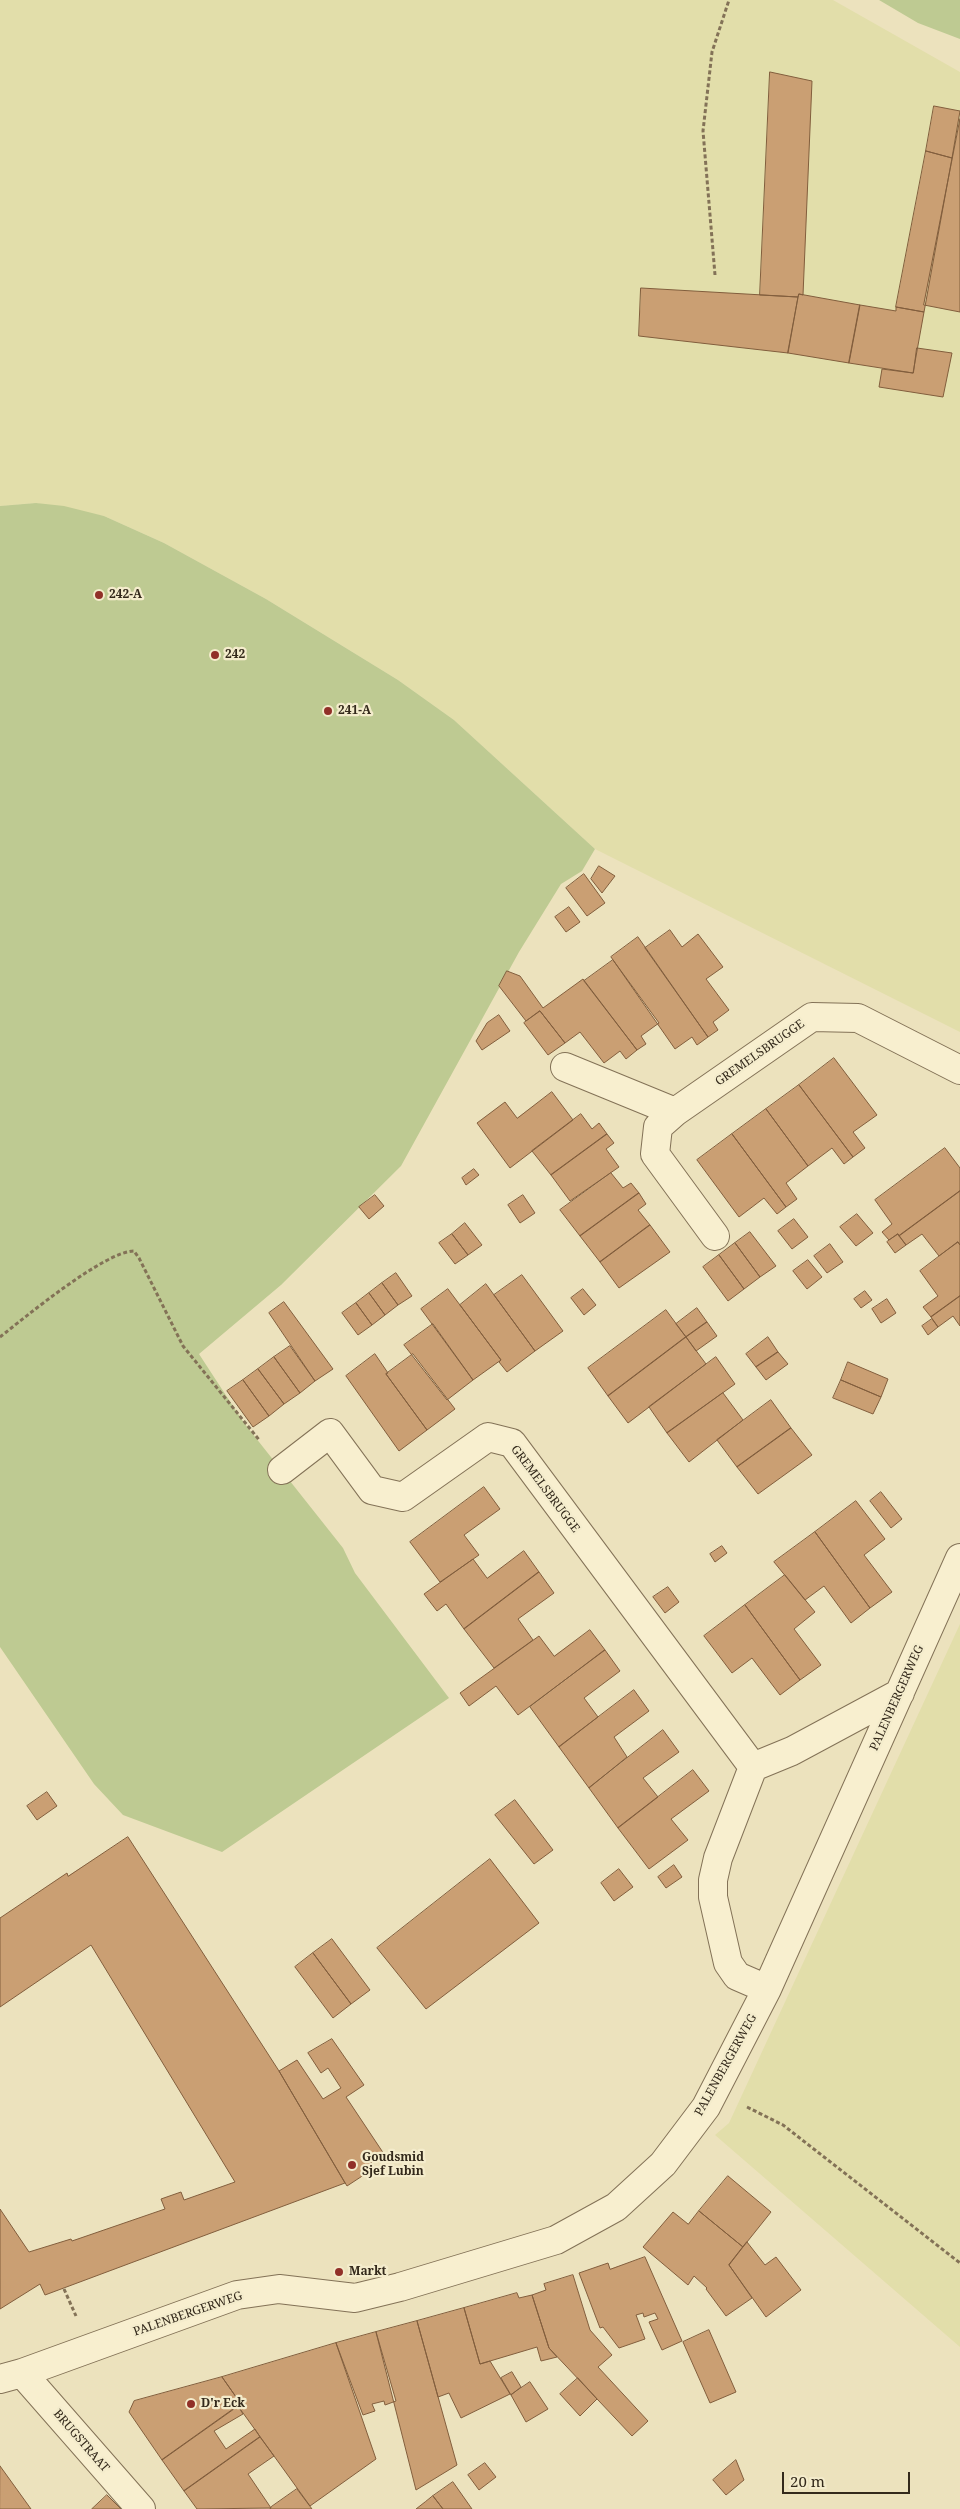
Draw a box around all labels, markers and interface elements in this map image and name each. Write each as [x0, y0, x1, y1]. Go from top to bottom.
place label: 242-A [109, 588, 142, 602]
marker: 242-A [93, 589, 105, 601]
place label: 242 [225, 648, 245, 662]
marker: 242 [209, 649, 221, 661]
place label: 241-A [338, 704, 371, 718]
marker: 241-A [322, 705, 334, 717]
street label: GREMELSBRUGGE [713, 1017, 807, 1089]
street label: GREMELSBRUGGE [508, 1443, 582, 1535]
street label: PALENBERGERWEG [867, 1643, 927, 1753]
street label: PALENBERGERWEG [692, 2012, 760, 2118]
place label: Goudsmid Sjef Lubin [362, 2151, 424, 2179]
marker: Goudsmid Sjef Lubin [346, 2159, 358, 2171]
place label: Markt [349, 2265, 386, 2279]
marker: Markt [333, 2266, 345, 2278]
street label: PALENBERGERWEG [132, 2289, 244, 2339]
place label: D'r Eck [201, 2397, 245, 2411]
marker: D'r Eck [185, 2398, 197, 2410]
street label: BRUGSTRAAT [50, 2407, 112, 2475]
scale bar [785, 2462, 912, 2494]
text: 20 m [790, 2471, 825, 2491]

